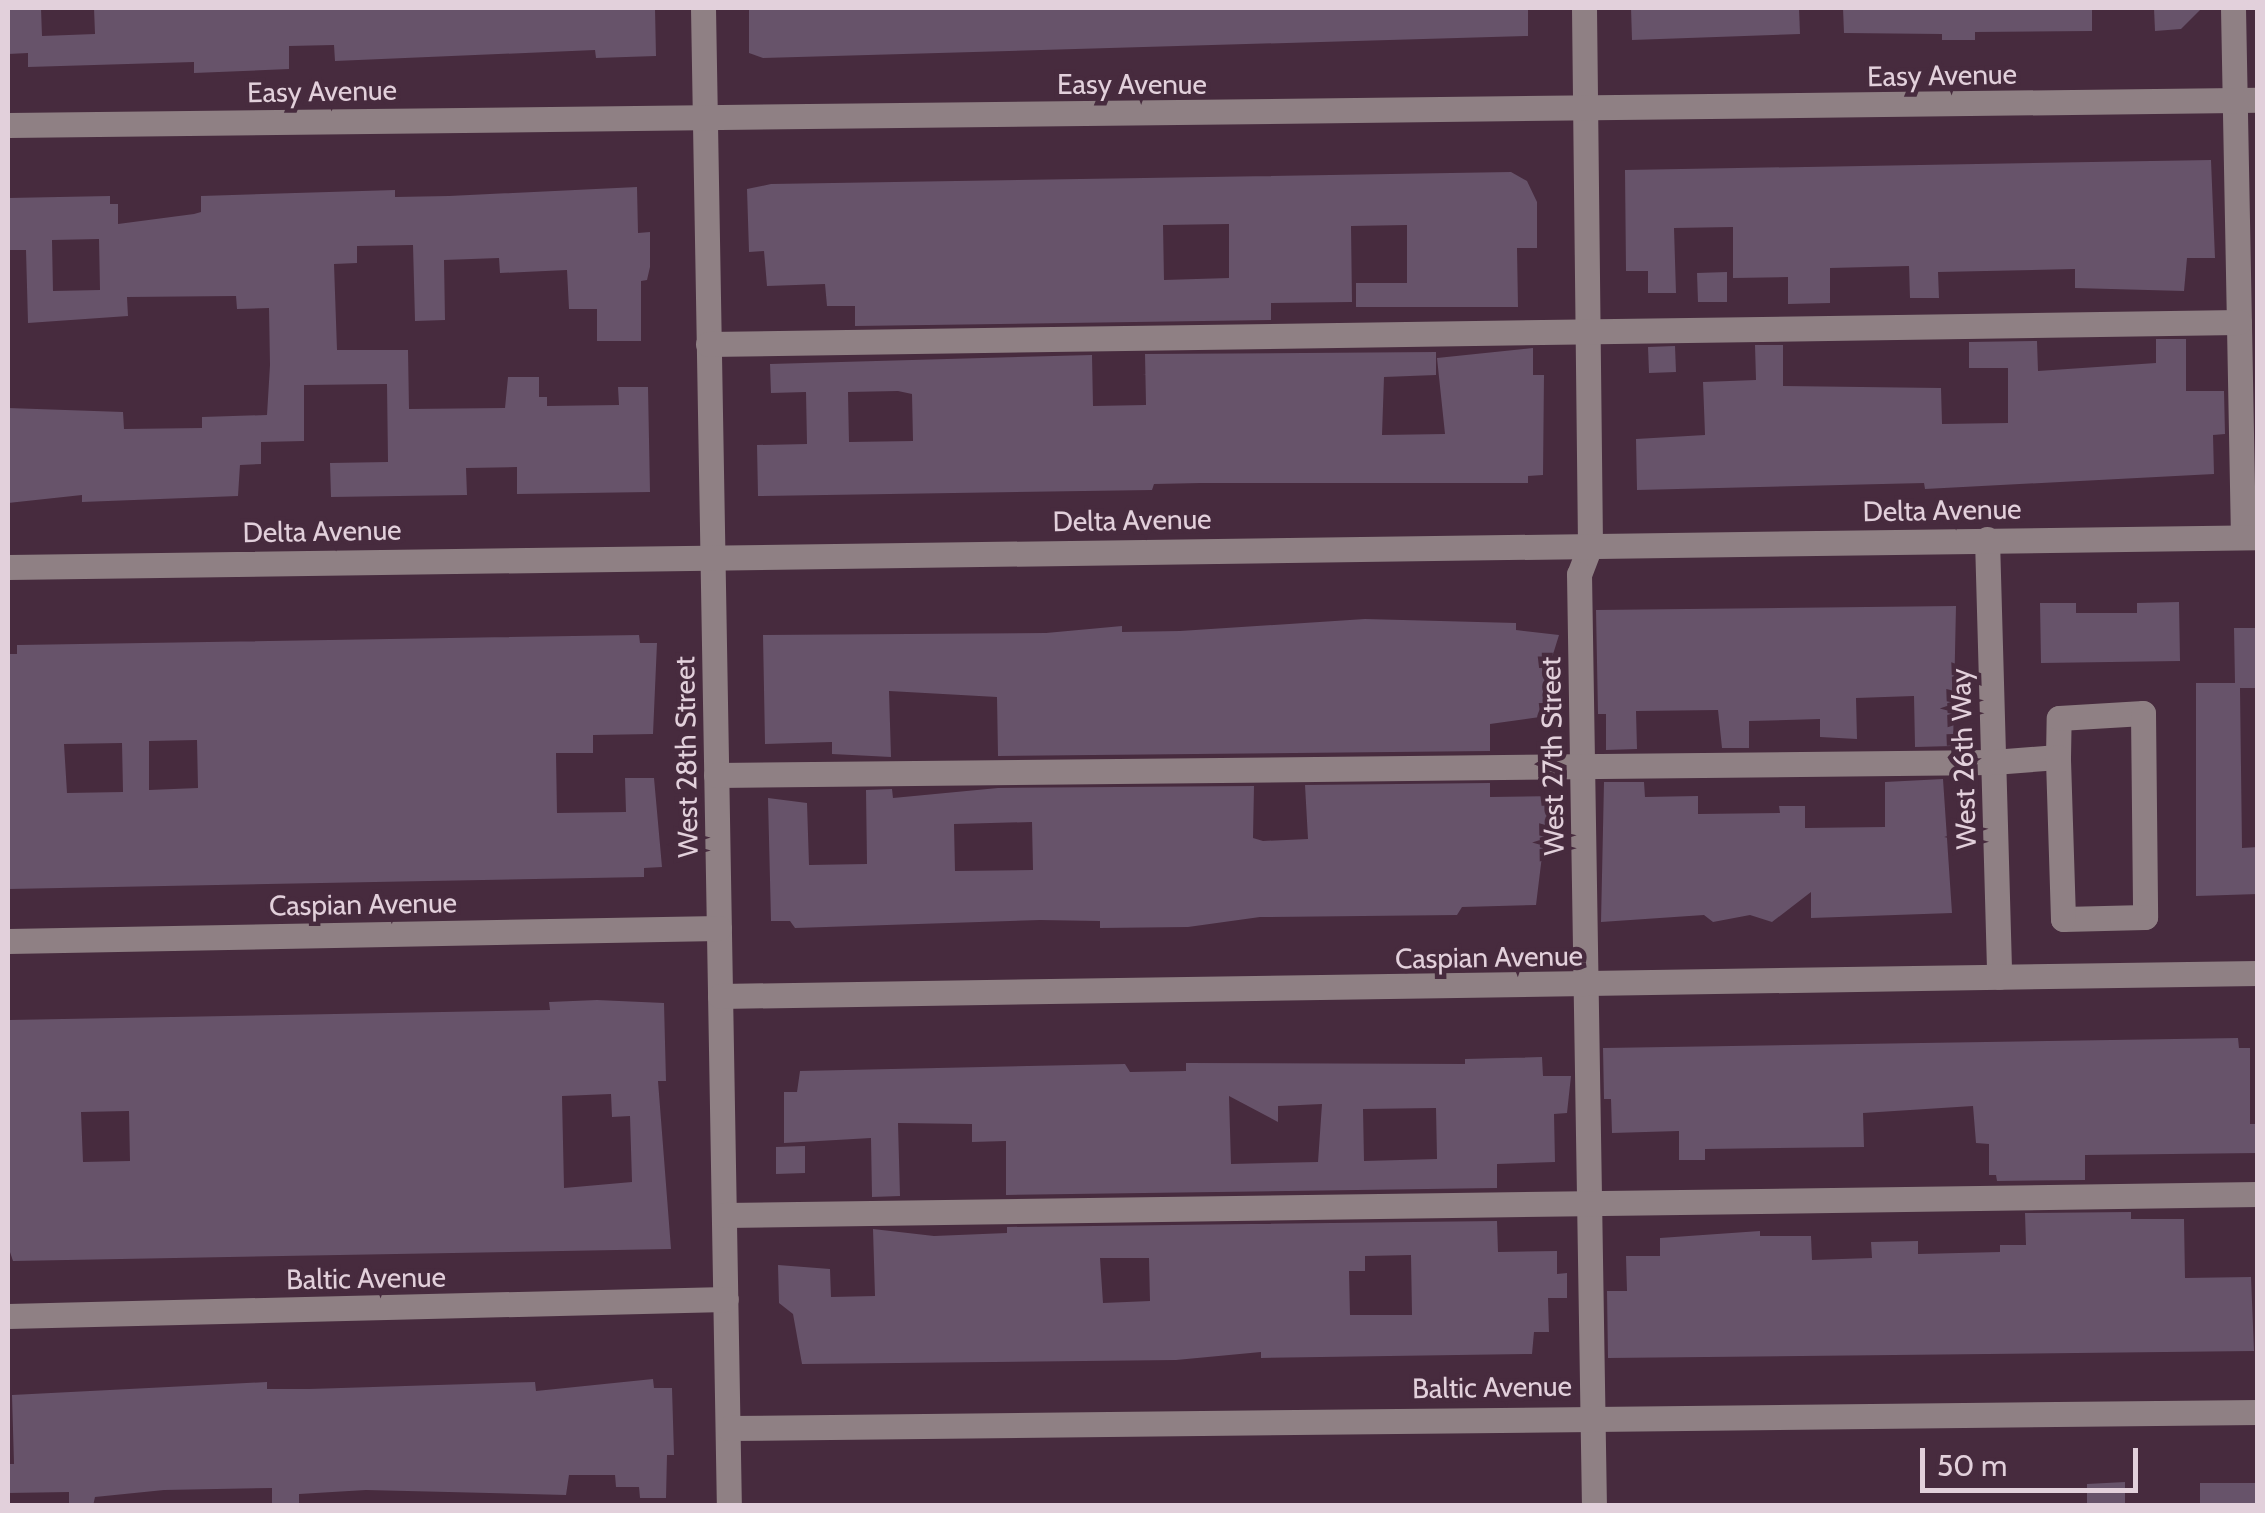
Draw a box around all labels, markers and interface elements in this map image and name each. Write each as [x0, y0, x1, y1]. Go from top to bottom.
street label: Easy Avenue [1867, 57, 2017, 93]
street label: Easy Avenue [1057, 67, 1207, 101]
street label: Easy Avenue [247, 73, 397, 109]
street label: Delta Avenue [1862, 492, 2022, 528]
street label: Delta Avenue [1052, 502, 1212, 538]
street label: Delta Avenue [242, 513, 402, 549]
street label: West 28th Street [667, 656, 705, 858]
street label: West 27th Street [1533, 656, 1571, 856]
street label: West 26th Way [1943, 668, 1983, 850]
street label: Caspian Avenue [269, 886, 457, 922]
street label: Caspian Avenue [1395, 939, 1583, 975]
street label: Baltic Avenue [286, 1260, 446, 1296]
street label: Baltic Avenue [1412, 1369, 1572, 1405]
scale bar [1925, 1428, 2142, 1490]
text: 50 m [1937, 1447, 2007, 1484]

